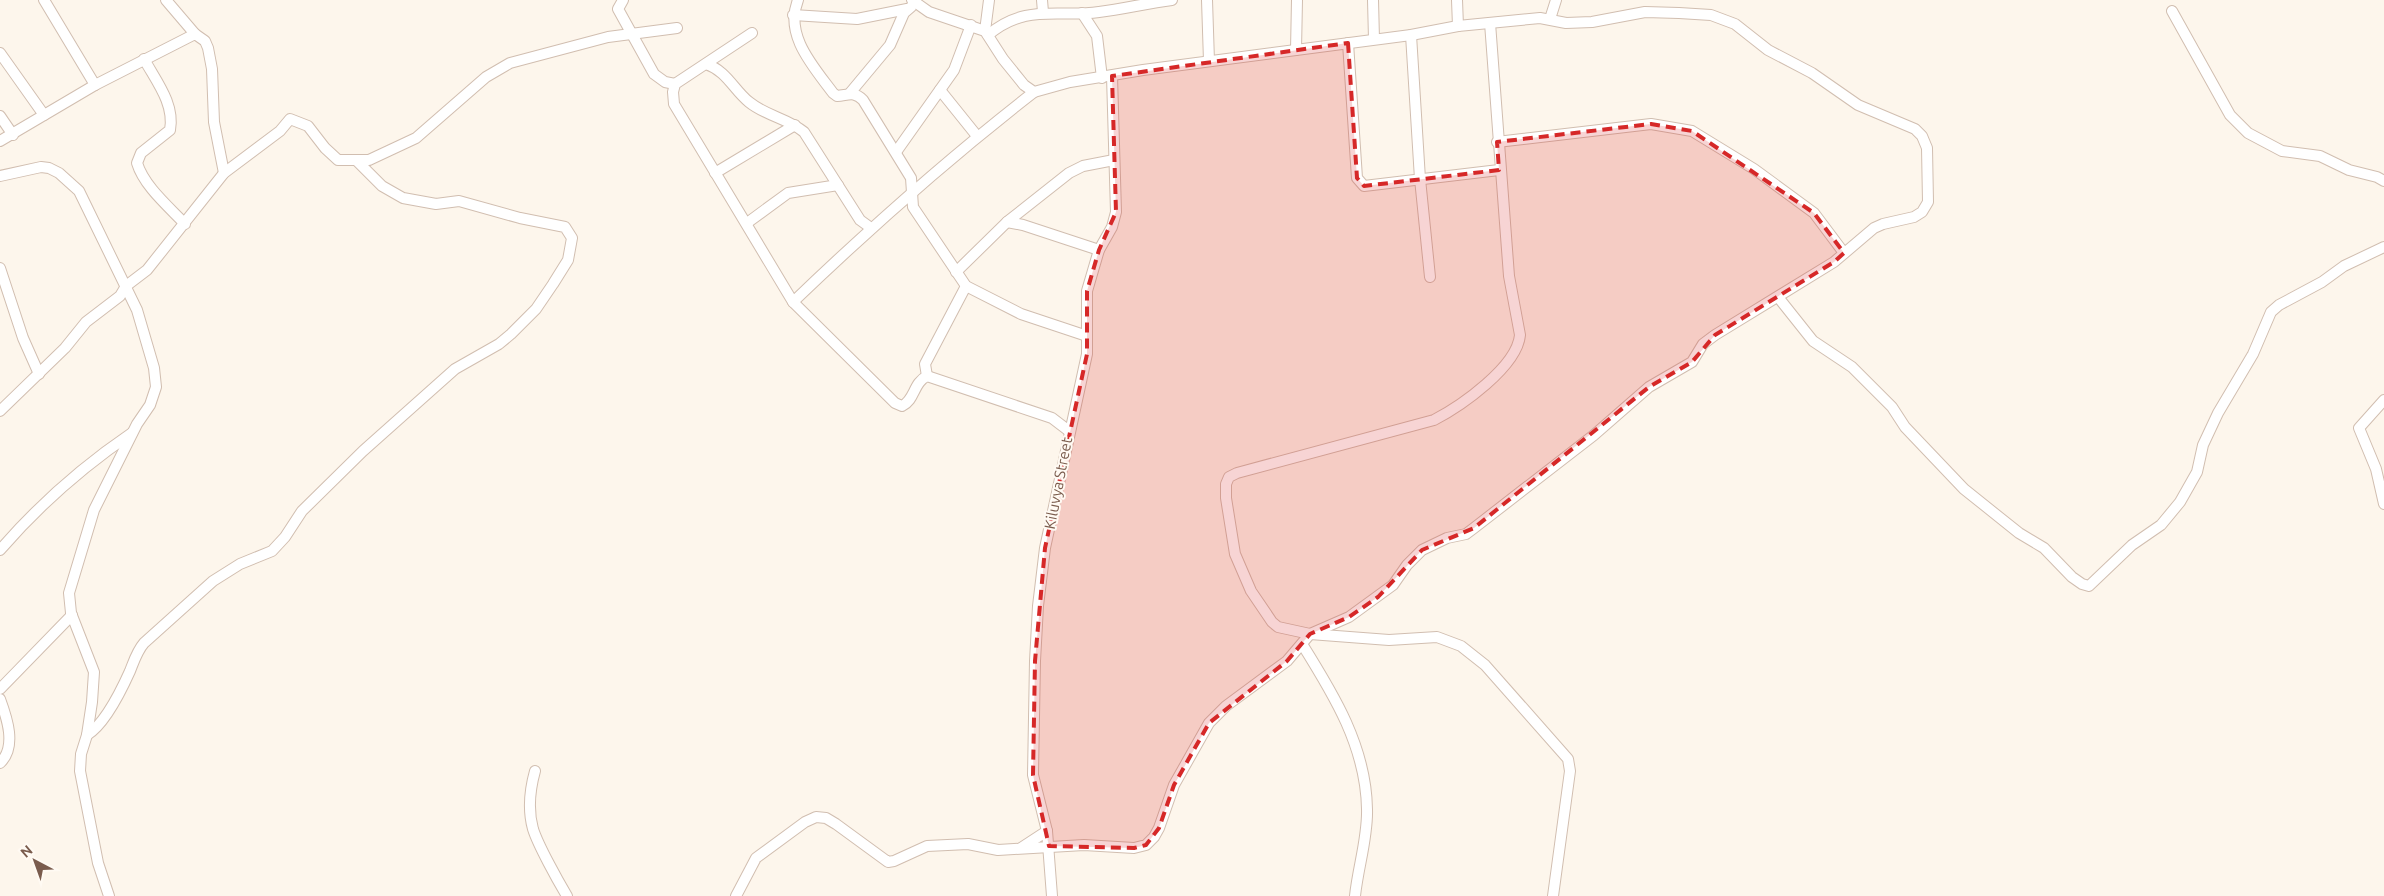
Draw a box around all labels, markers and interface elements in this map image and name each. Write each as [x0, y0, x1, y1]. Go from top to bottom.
street label: Kiluvya Street [1041, 435, 1075, 530]
north arrow [10, 836, 60, 886]
text: N [17, 842, 36, 861]

